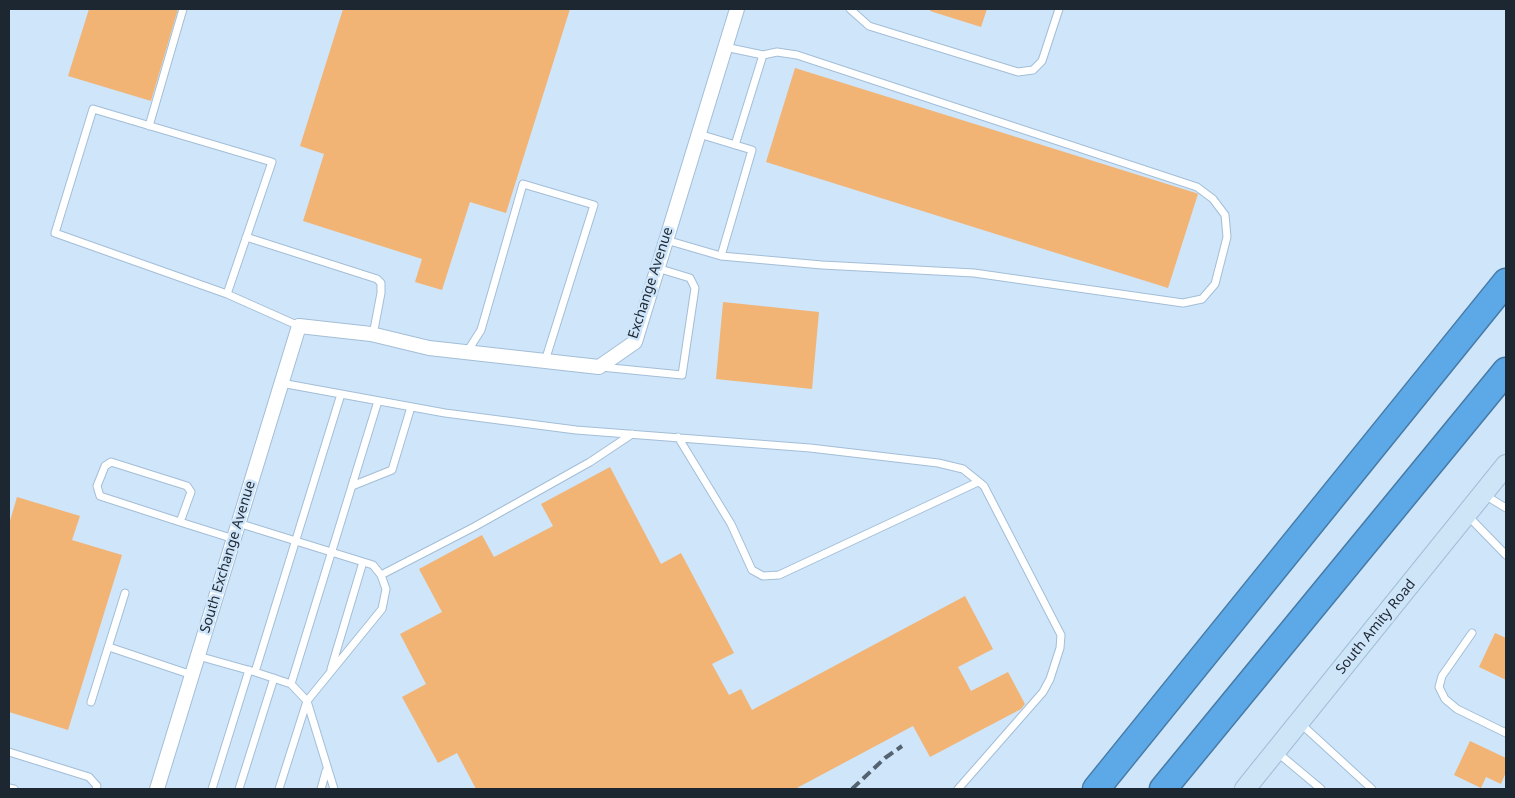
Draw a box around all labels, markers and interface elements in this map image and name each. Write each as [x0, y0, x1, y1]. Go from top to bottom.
street label: Exchange Avenue [625, 225, 677, 341]
street label: South Exchange Avenue [197, 479, 259, 635]
street label: South Amity Road [1333, 576, 1419, 678]

